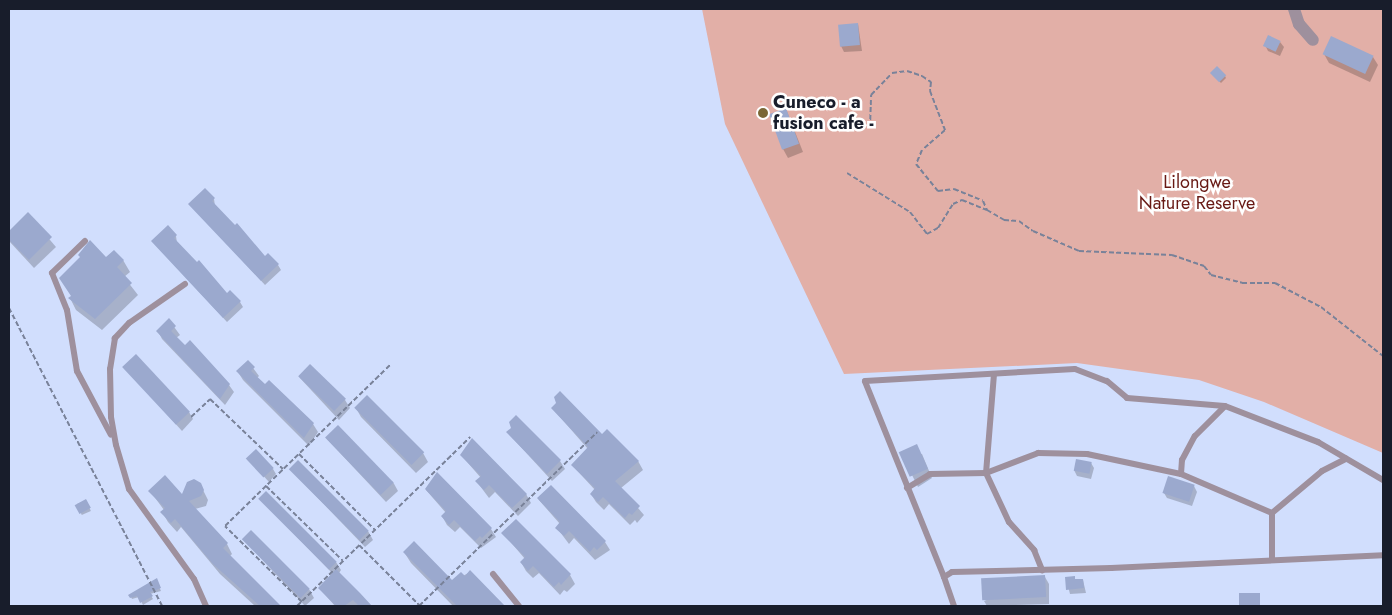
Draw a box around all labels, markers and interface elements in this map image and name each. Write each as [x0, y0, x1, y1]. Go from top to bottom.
place label: Cuneco - a fusion cafe - [773, 92, 874, 134]
marker: Cuneco - a fusion cafe - [757, 107, 769, 119]
park label: Lilongwe Nature Reserve [1139, 172, 1255, 214]

